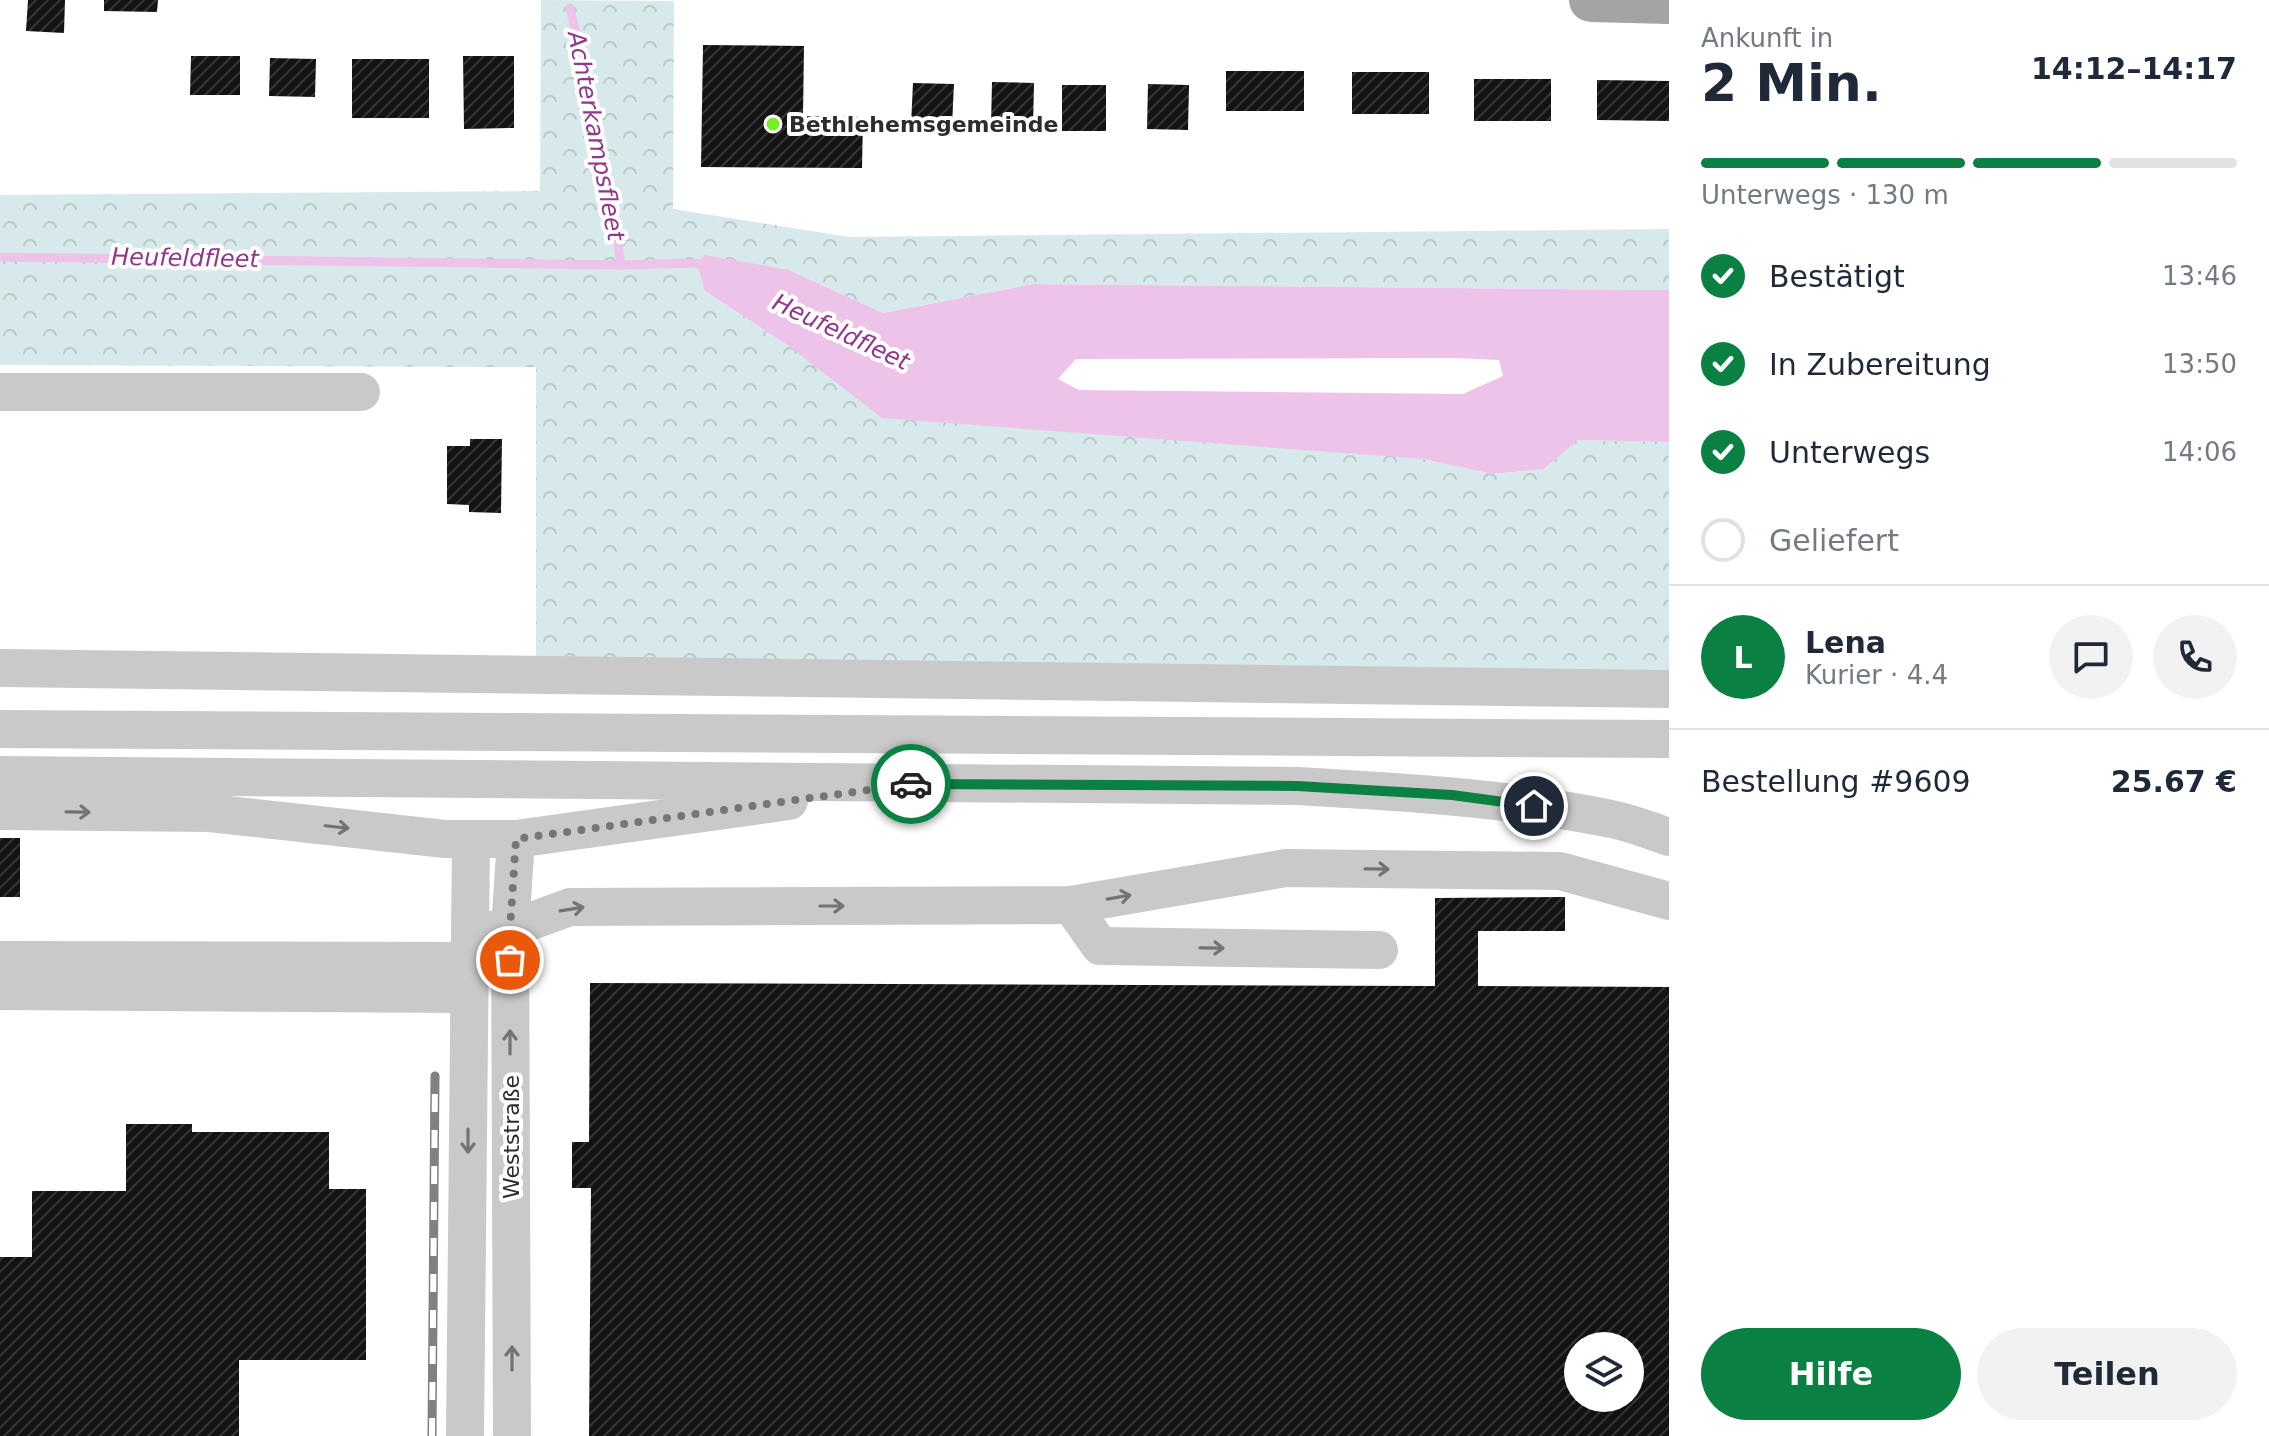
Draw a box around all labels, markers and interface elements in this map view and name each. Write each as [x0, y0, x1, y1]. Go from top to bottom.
text: Ankunft in [1701, 23, 1833, 53]
water label: Achterkampsfleet [562, 27, 630, 245]
text: 14:12–14:17 [2031, 51, 2237, 86]
text: 2 Min. [1701, 53, 1882, 113]
place label: Bethlehemsgemeinde [789, 112, 1058, 137]
marker: Bethlehemsgemeinde [764, 115, 782, 133]
text: Unterwegs · 130 m [1701, 180, 1949, 210]
water label: Heufeldfleet [111, 243, 261, 273]
icon: check [1701, 254, 1745, 298]
text: Bestätigt [1769, 259, 1905, 294]
text: 13:46 [2162, 261, 2237, 291]
water label: Heufeldfleet [768, 288, 915, 377]
icon: check [1701, 342, 1745, 386]
text: In Zubereitung [1769, 347, 1991, 382]
text: 13:50 [2162, 349, 2237, 379]
icon: check [1701, 430, 1745, 474]
text: Unterwegs [1769, 435, 1930, 470]
text: 14:06 [2162, 437, 2237, 467]
text: Geliefert [1769, 523, 1899, 558]
button: chat [2049, 615, 2133, 699]
button: phone [2153, 615, 2237, 699]
text: Lena [1805, 625, 1886, 660]
text: L [1733, 640, 1753, 675]
text: Kurier · 4.4 [1805, 660, 1948, 690]
courier [871, 744, 951, 824]
icon: car [889, 762, 933, 806]
text: Bestellung #9609 [1701, 764, 1971, 799]
text: 25.67 € [2111, 764, 2237, 799]
pin [1500, 772, 1568, 840]
icon: home [1512, 784, 1556, 828]
one-way arrow [64, 804, 91, 819]
one-way arrow [323, 820, 350, 835]
one-way arrow [1363, 861, 1390, 877]
one-way arrow [1106, 889, 1131, 904]
one-way arrow [818, 898, 845, 914]
one-way arrow [559, 901, 584, 916]
pin [476, 926, 544, 994]
icon: bag [488, 938, 532, 982]
one-way arrow [1198, 940, 1225, 955]
one-way arrow [503, 1029, 518, 1056]
street label: Weststraße [499, 1075, 524, 1199]
one-way arrow [460, 1127, 476, 1154]
button: Hilfe [1701, 1328, 1961, 1420]
button: Teilen [1977, 1328, 2237, 1420]
map controls [1564, 1332, 1644, 1412]
button: layers [1564, 1332, 1644, 1412]
one-way arrow [504, 1345, 520, 1372]

